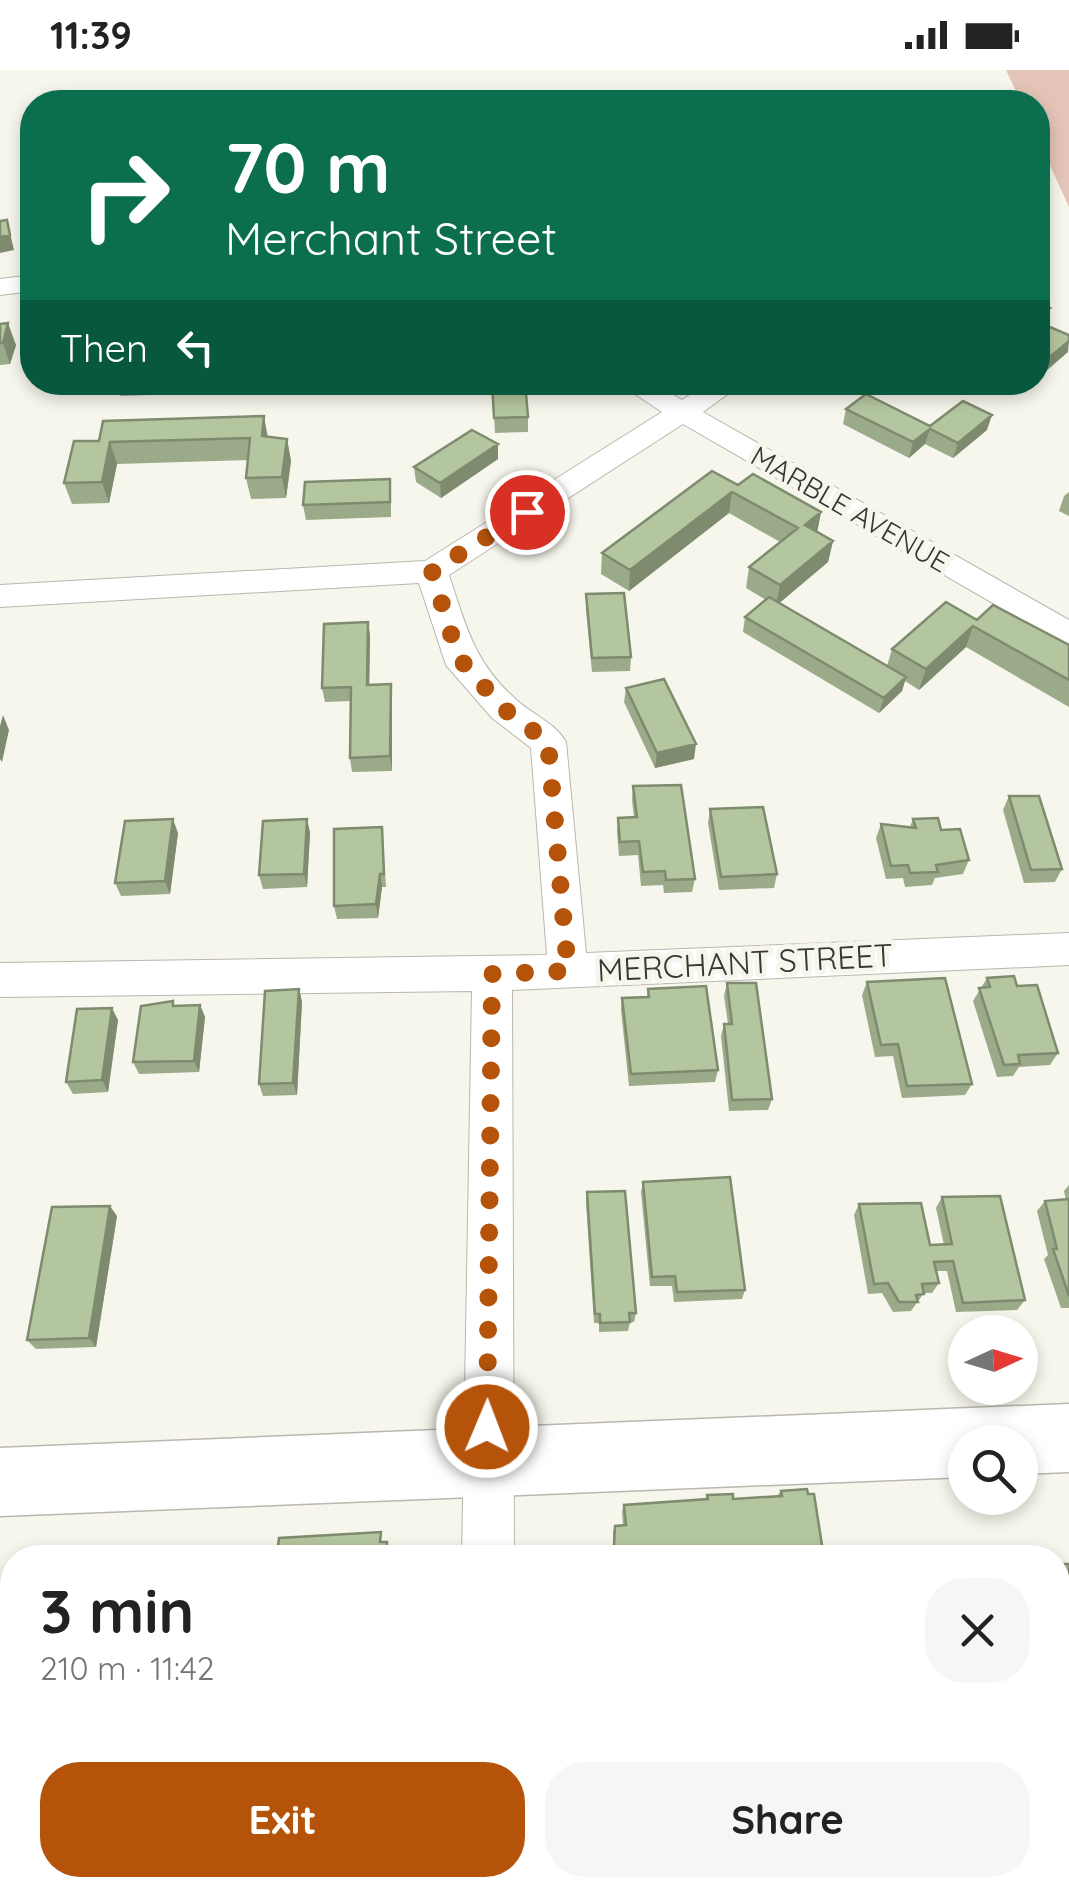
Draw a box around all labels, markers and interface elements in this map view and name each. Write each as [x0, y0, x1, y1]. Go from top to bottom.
text: 11:39 [50, 11, 132, 59]
text: 70 m [225, 123, 391, 211]
icon: right [60, 130, 190, 260]
text: Merchant Street [225, 210, 557, 266]
icon: left [168, 320, 223, 375]
text: Then [60, 324, 148, 372]
street label: MARBLE AVENUE [745, 438, 956, 579]
pin [485, 470, 570, 555]
icon: arrive [500, 485, 555, 540]
street label: MERCHANT STREET [596, 934, 894, 990]
north arrow [948, 1315, 1038, 1405]
map controls [948, 1315, 1038, 1515]
position arrow [435, 1375, 539, 1479]
button: search [948, 1425, 1038, 1515]
text: 3 min [40, 1573, 194, 1648]
button: close [925, 1578, 1030, 1683]
text: 210 m · 11:42 [40, 1648, 215, 1688]
button: Exit [40, 1762, 525, 1877]
button: Share [545, 1762, 1030, 1877]

